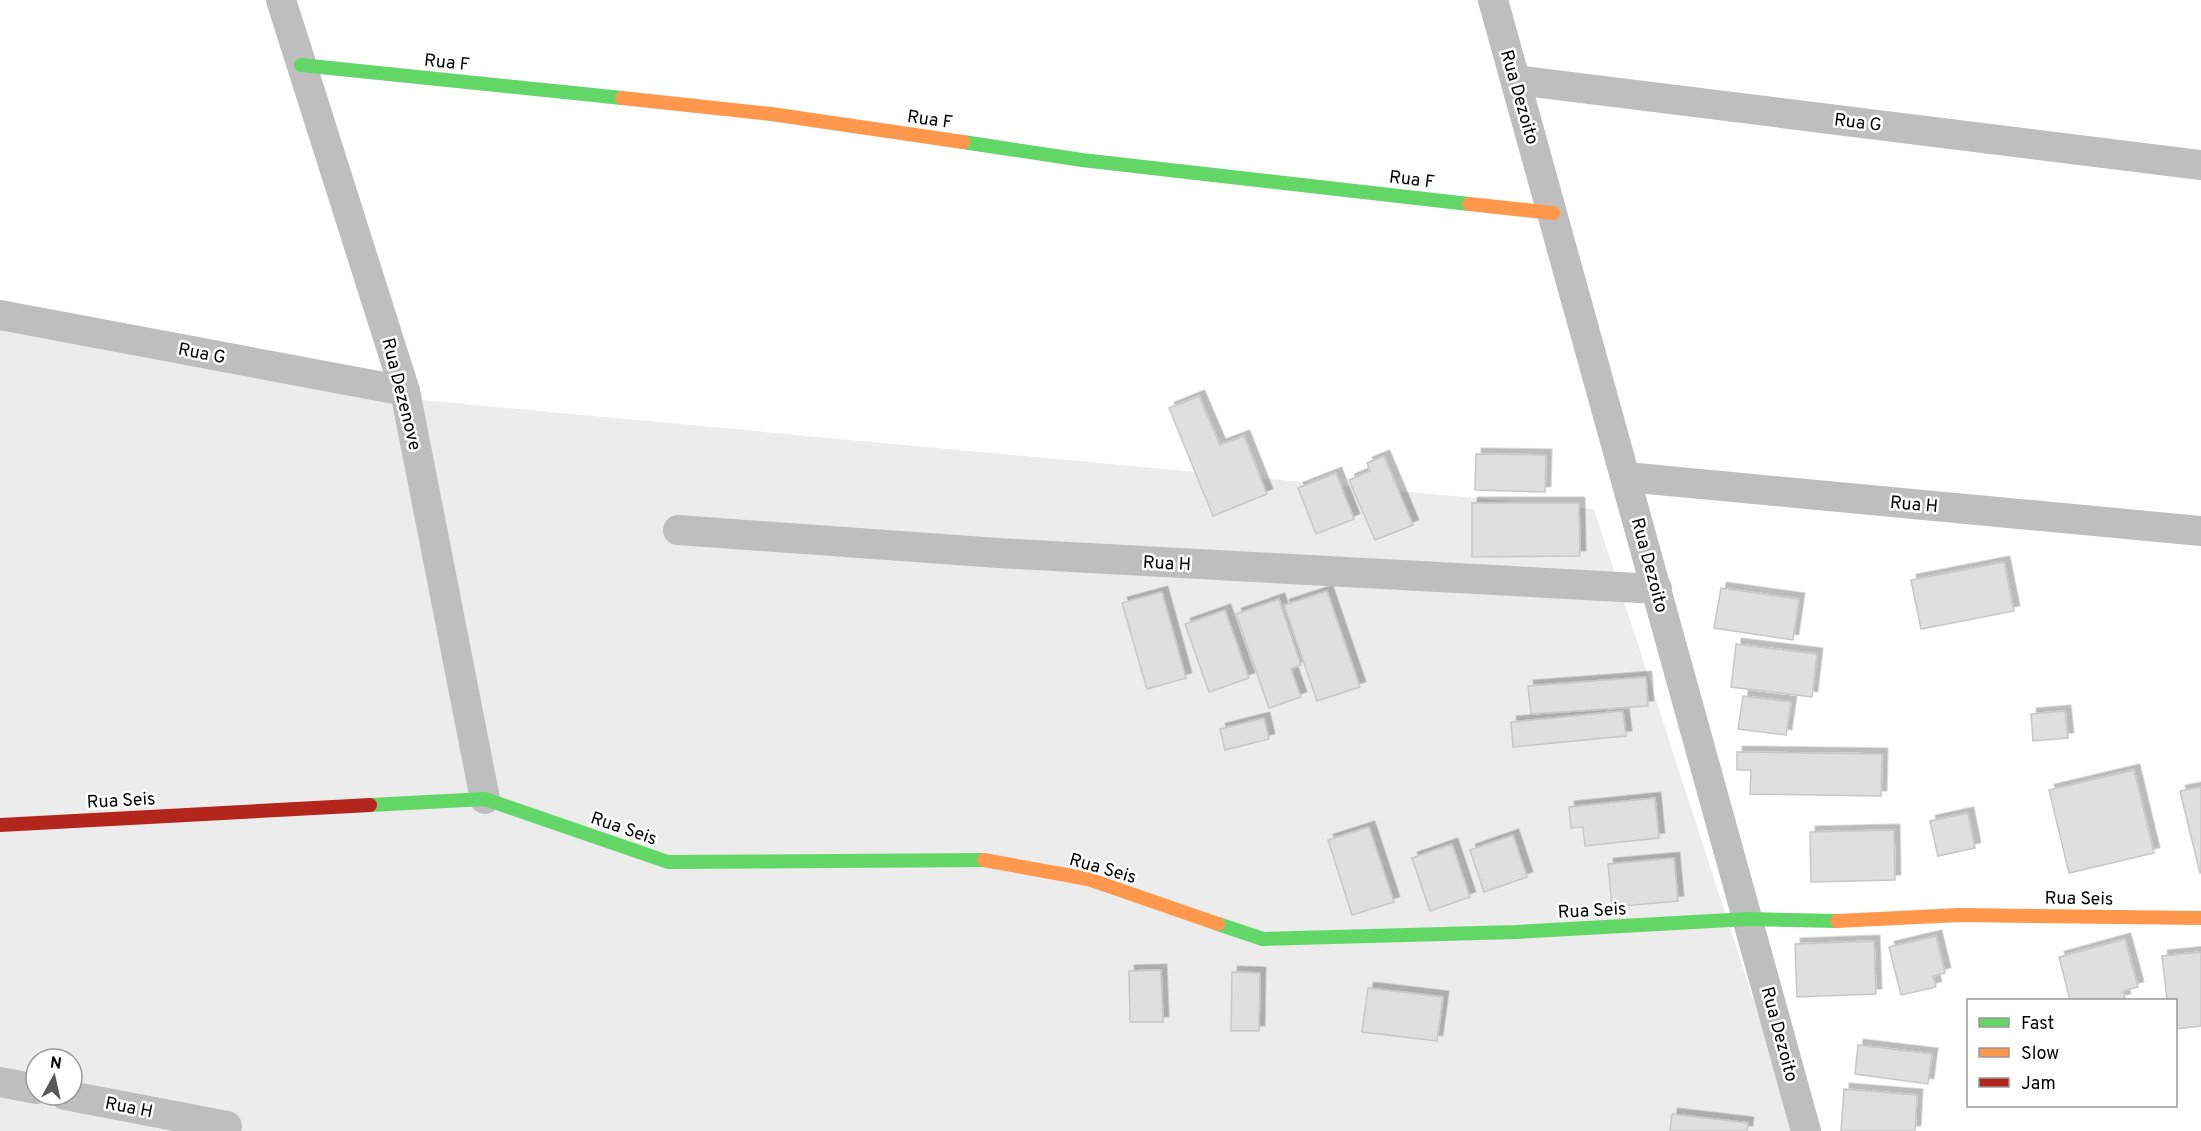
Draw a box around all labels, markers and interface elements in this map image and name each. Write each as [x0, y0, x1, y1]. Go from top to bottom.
street label: Rua Dezoito [1494, 47, 1543, 147]
street label: Rua F [423, 50, 471, 77]
street label: Rua F [906, 106, 954, 135]
street label: Rua G [1833, 109, 1883, 138]
street label: Rua F [1388, 166, 1436, 195]
street label: Rua Dezenove [375, 336, 426, 453]
street label: Rua G [176, 339, 227, 370]
street label: Rua H [1889, 492, 1939, 519]
street label: Rua Dezoito [1625, 515, 1672, 615]
street label: Rua H [1142, 552, 1192, 577]
street label: Rua Seis [86, 788, 156, 815]
street label: Rua Seis [587, 807, 660, 851]
street label: Rua Seis [1066, 849, 1139, 890]
street label: Rua Seis [2044, 887, 2114, 912]
street label: Rua Seis [1557, 898, 1627, 925]
street label: Rua Dezoito [1755, 984, 1802, 1084]
legend [1967, 999, 2177, 1107]
text: Fast [2021, 1013, 2054, 1036]
text: Slow [2021, 1043, 2059, 1066]
north arrow [24, 1047, 84, 1107]
text: N [49, 1053, 63, 1075]
text: Jam [2021, 1073, 2056, 1096]
street label: Rua H [103, 1093, 155, 1124]

